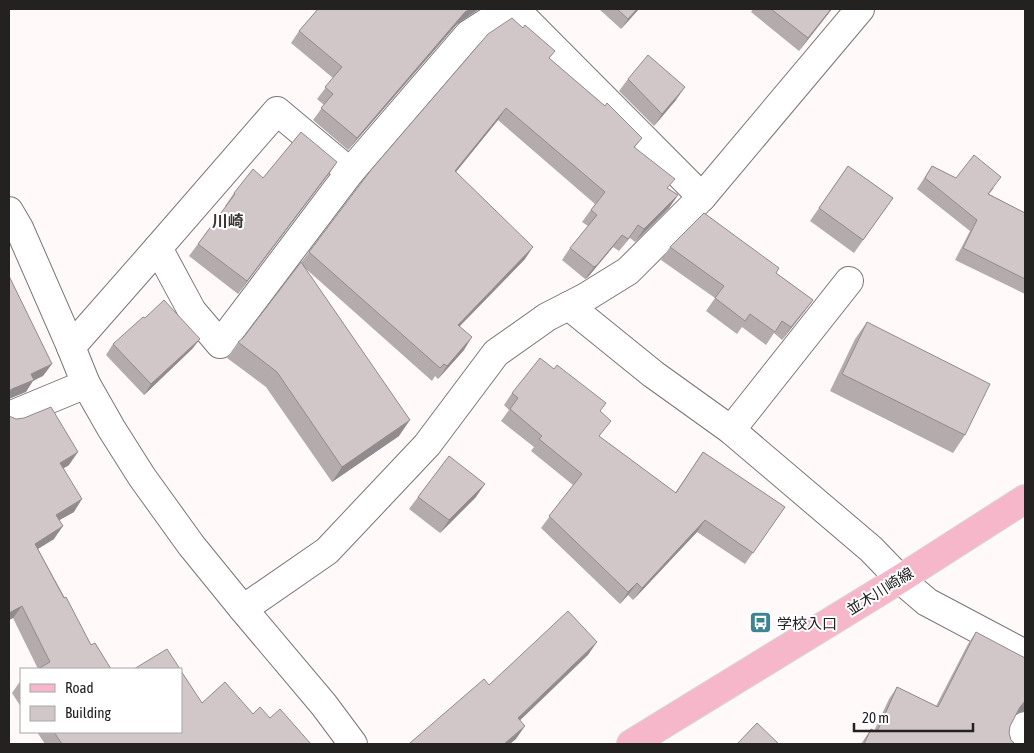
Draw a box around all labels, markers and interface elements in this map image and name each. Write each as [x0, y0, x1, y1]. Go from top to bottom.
district label: 川崎 [212, 212, 244, 230]
street label: 並木川崎線 [844, 564, 916, 618]
bus stop icon: 学校入口 [749, 611, 773, 635]
place label: 学校入口 [777, 615, 837, 632]
legend [20, 668, 182, 733]
text: Road [65, 679, 94, 696]
scale bar [854, 700, 973, 732]
text: Building [65, 704, 111, 721]
text: 20 m [862, 709, 889, 726]

